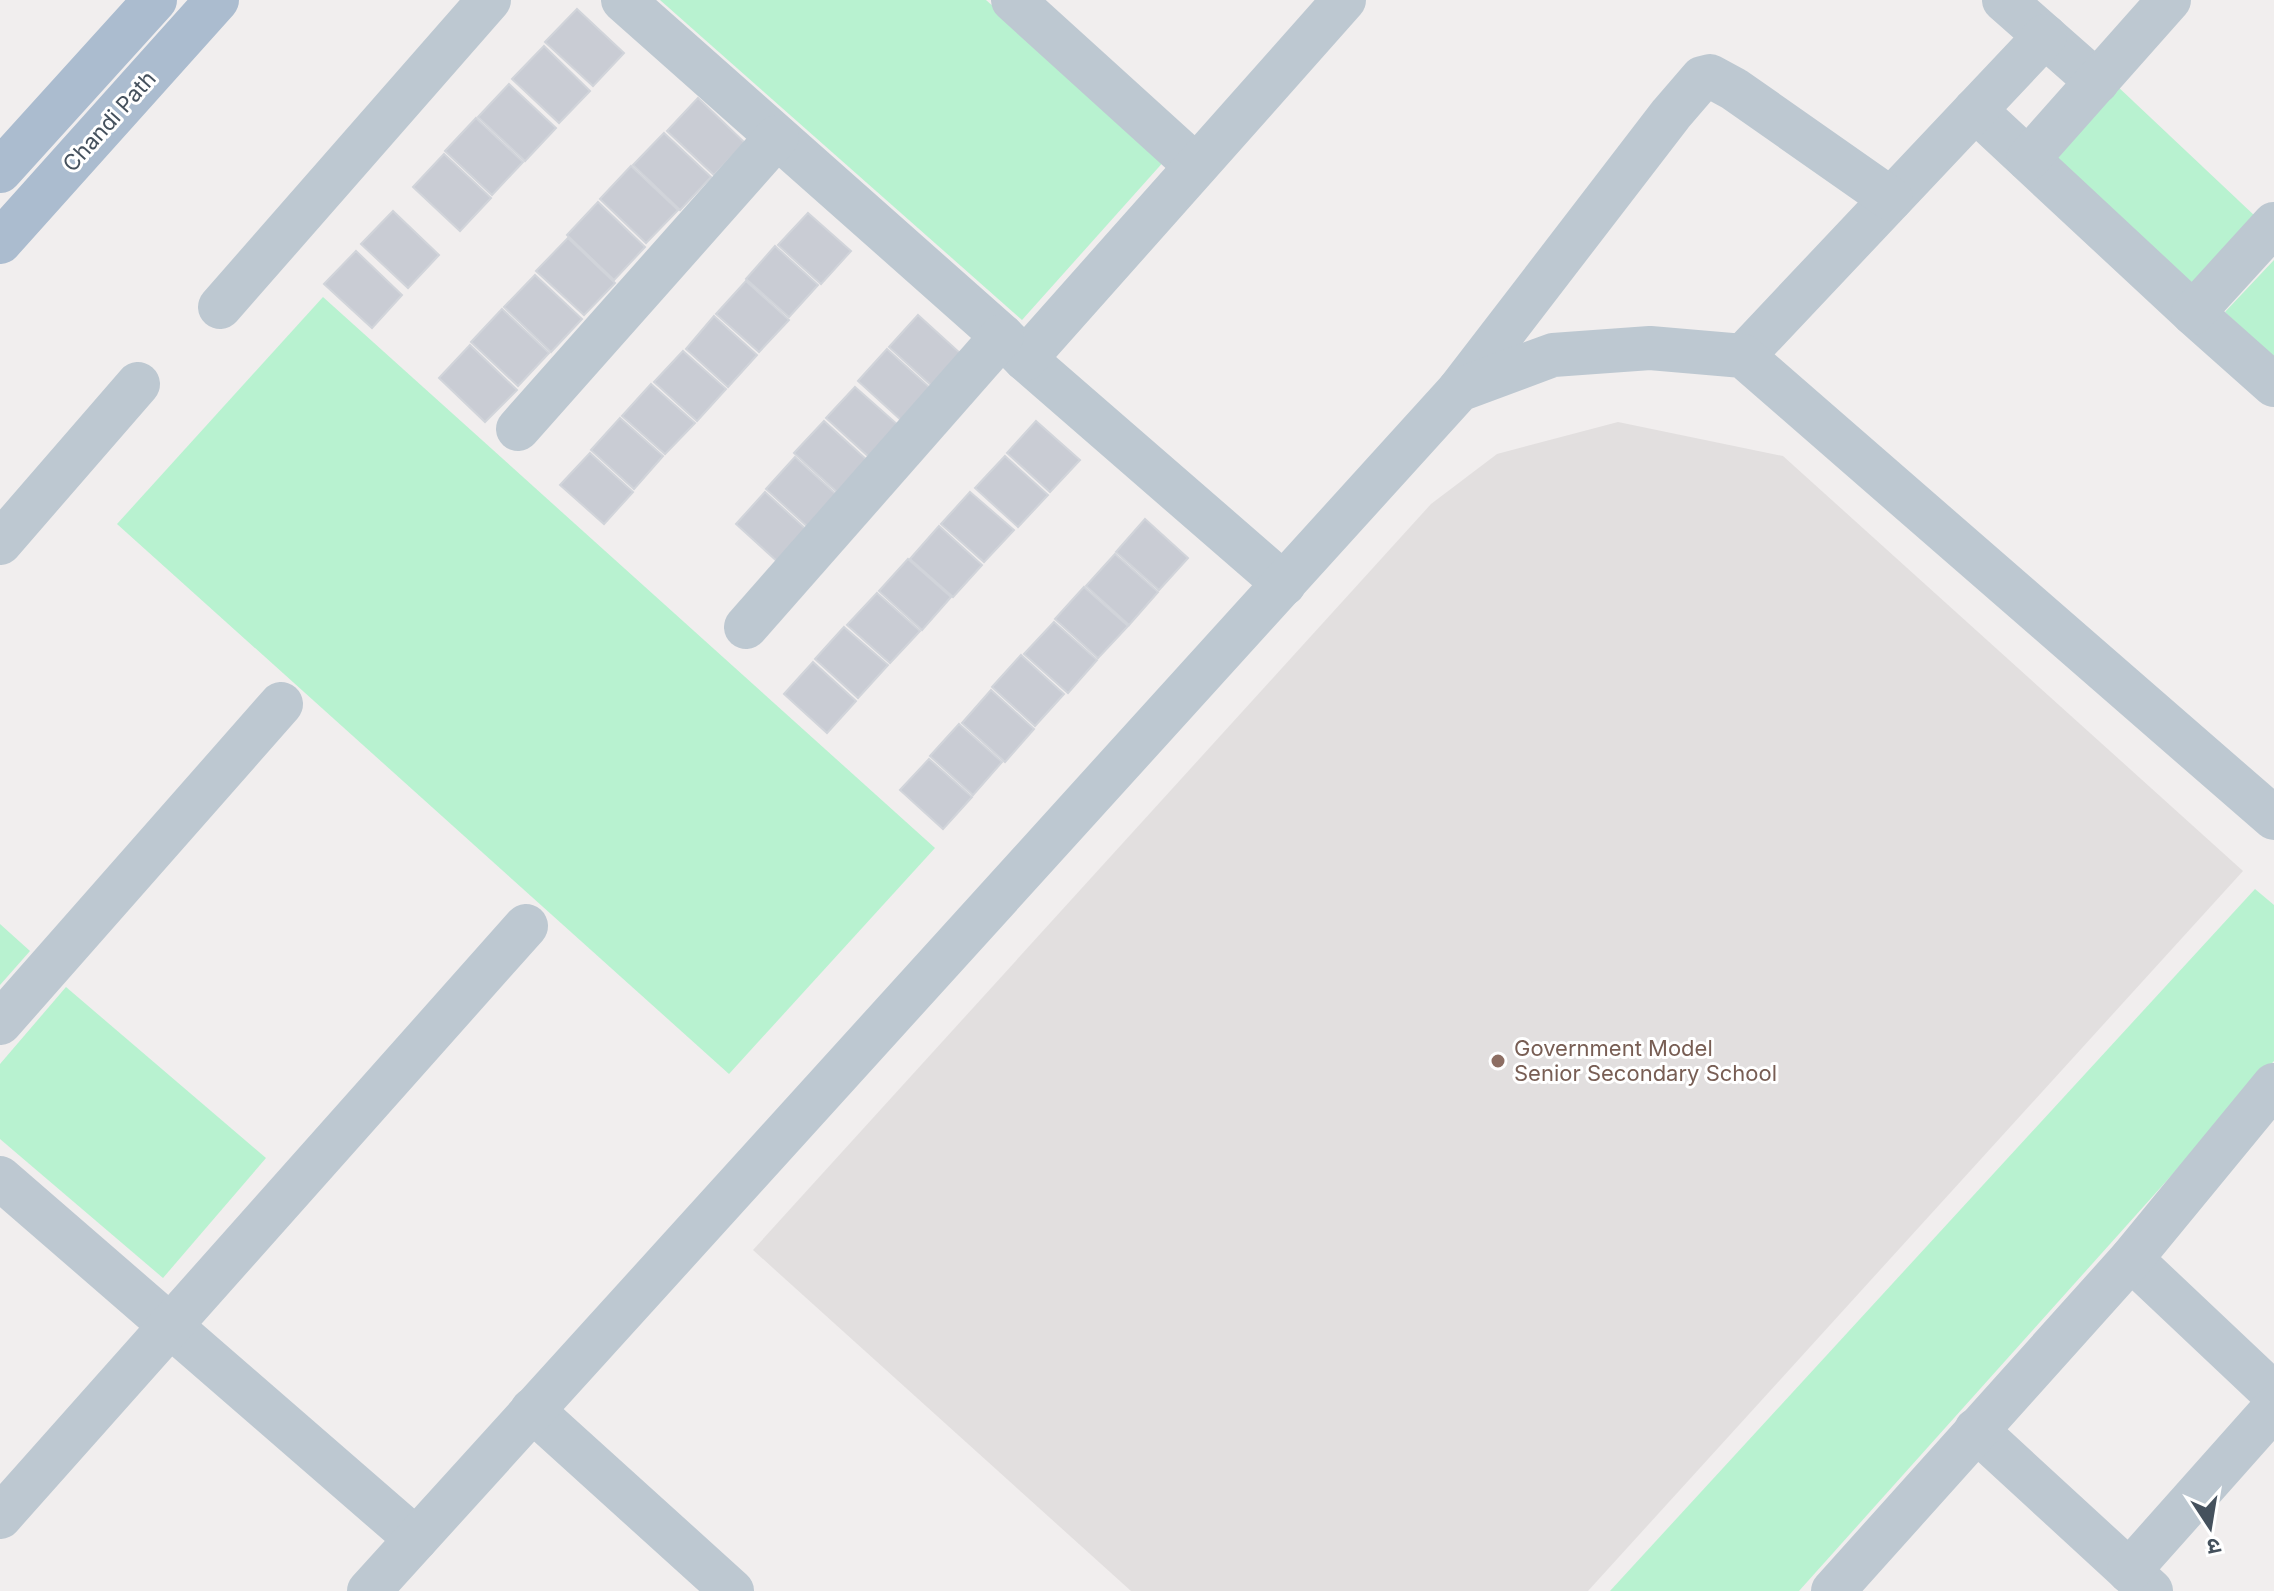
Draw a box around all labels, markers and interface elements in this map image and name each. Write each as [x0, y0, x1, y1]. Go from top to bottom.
street label: Chandi Path [57, 65, 161, 177]
place label: Government Model Senior Secondary School [1514, 1035, 1777, 1086]
marker: Government Model Senior Secondary School [1489, 1052, 1507, 1070]
north arrow [2170, 1487, 2250, 1567]
text: उ [2204, 1533, 2223, 1561]

